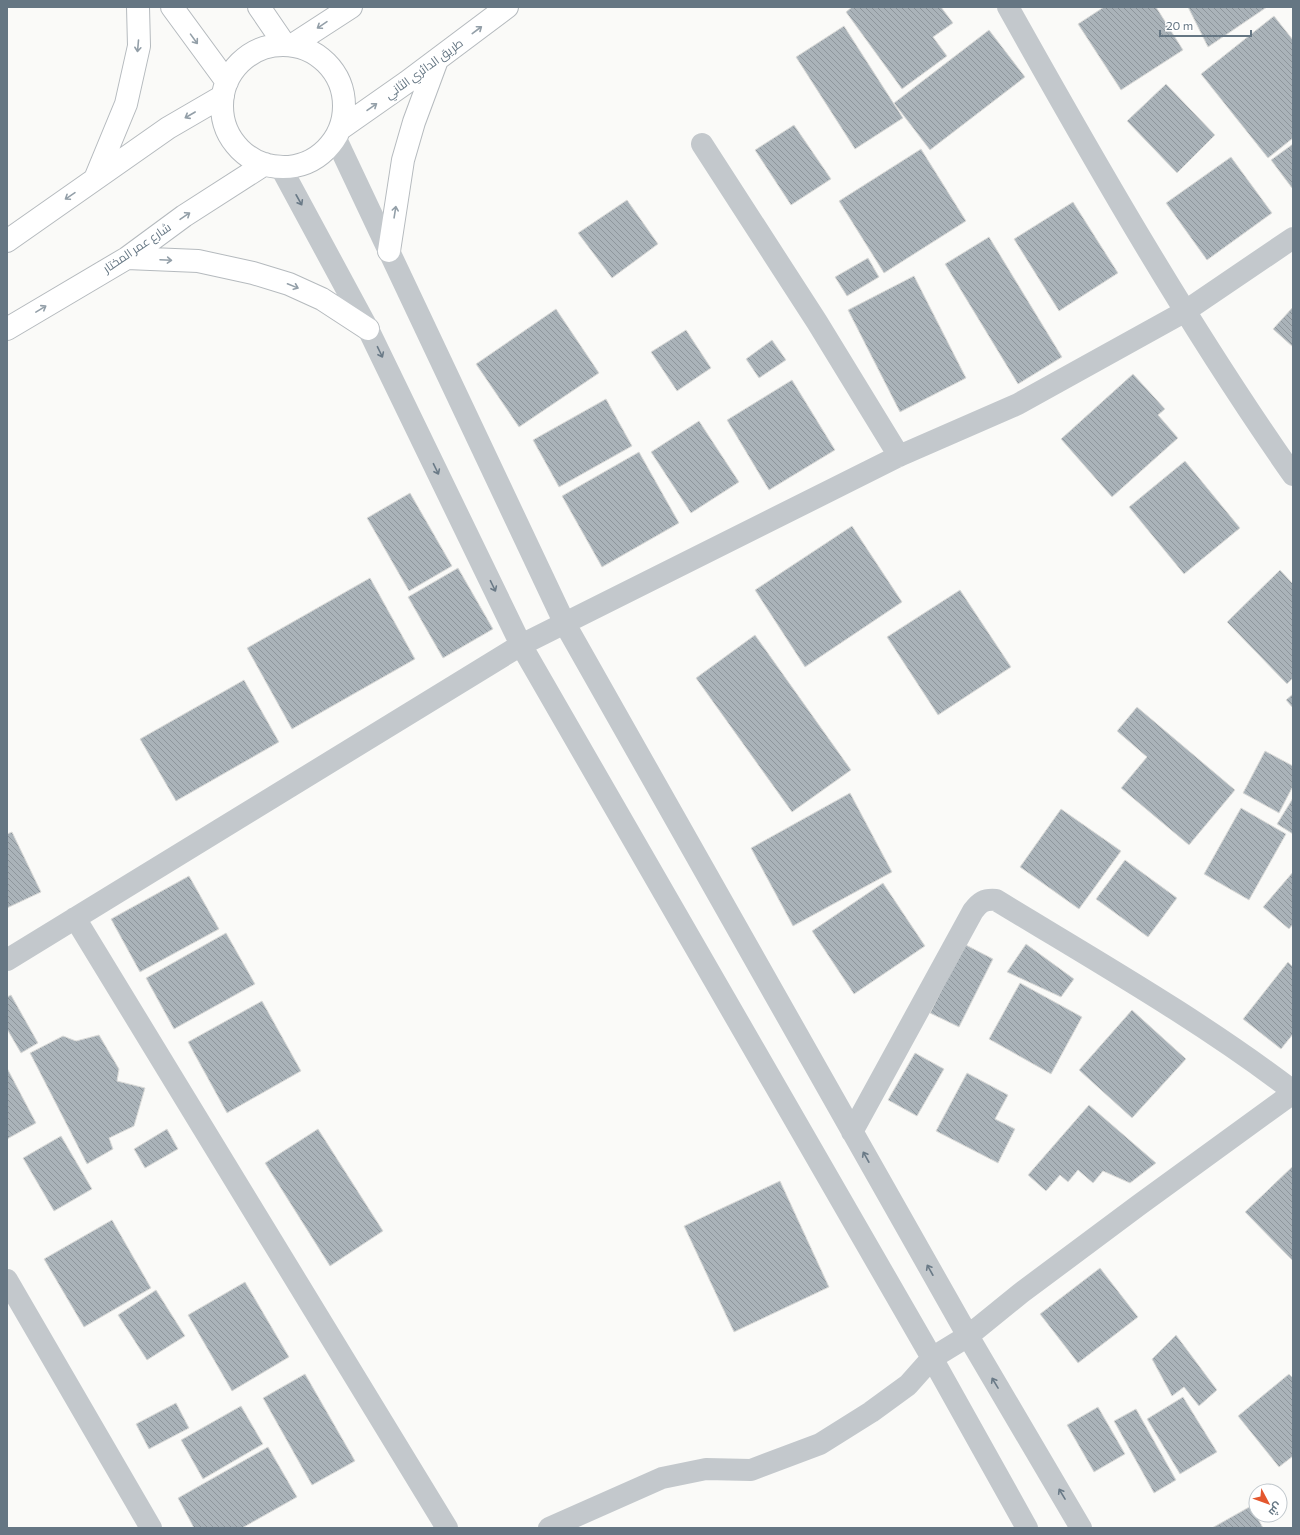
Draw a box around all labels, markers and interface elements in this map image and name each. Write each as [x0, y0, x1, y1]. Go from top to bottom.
scale bar [1160, 12, 1251, 38]
text: 20 m [1166, 18, 1193, 32]
one-way arrow [317, 21, 328, 29]
one-way arrow [471, 26, 482, 34]
one-way arrow [190, 33, 198, 44]
street label: طريق الدائري الثاني [382, 35, 468, 104]
one-way arrow [135, 39, 142, 52]
one-way arrow [366, 103, 377, 111]
one-way arrow [184, 112, 196, 120]
one-way arrow [65, 192, 76, 200]
one-way arrow [295, 194, 303, 206]
one-way arrow [391, 206, 399, 219]
one-way arrow [179, 212, 190, 220]
street label: شارع عمر المختار [99, 219, 174, 277]
one-way arrow [159, 256, 172, 263]
one-way arrow [286, 283, 298, 290]
one-way arrow [35, 304, 47, 312]
one-way arrow [377, 346, 384, 358]
one-way arrow [433, 463, 440, 475]
one-way arrow [490, 580, 497, 592]
one-way arrow [862, 1151, 870, 1163]
one-way arrow [926, 1264, 934, 1276]
one-way arrow [991, 1377, 999, 1389]
north arrow [1248, 1483, 1288, 1523]
one-way arrow [1057, 1488, 1065, 1500]
text: ش [1266, 1500, 1285, 1519]

